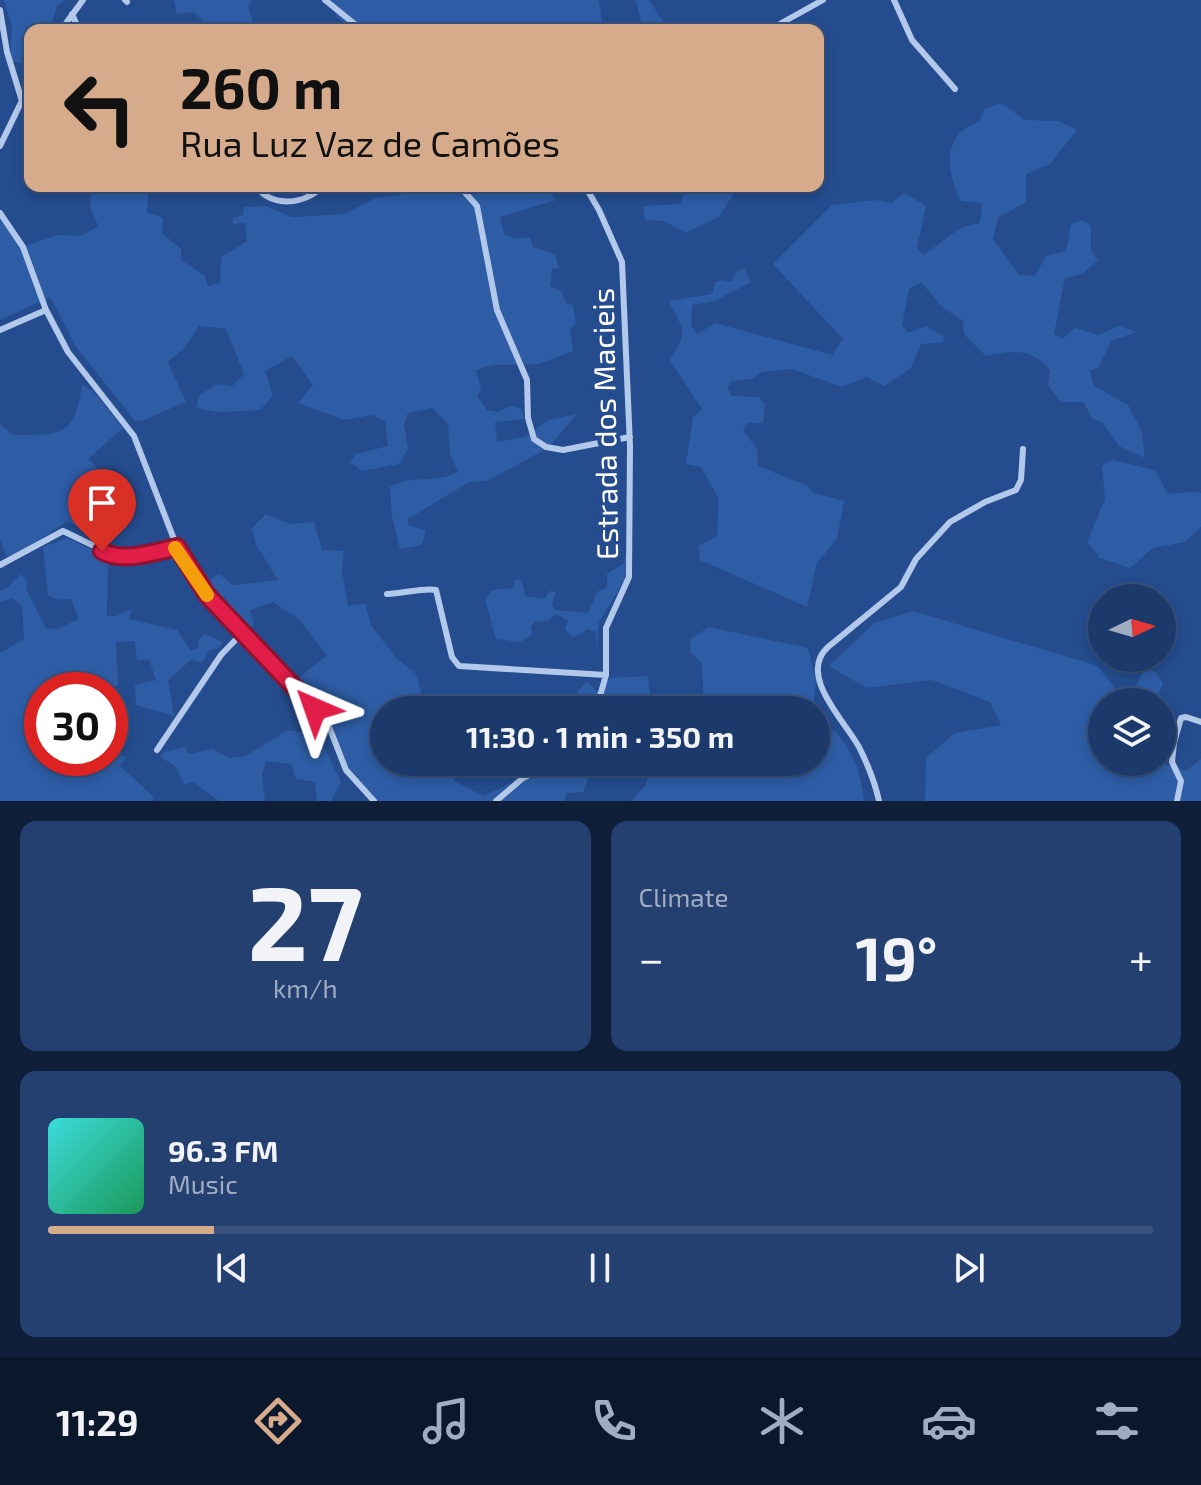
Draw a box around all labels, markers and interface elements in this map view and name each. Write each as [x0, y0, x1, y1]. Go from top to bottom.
text: 260 m [180, 53, 342, 120]
icon: left [48, 56, 152, 160]
text: Rua Luz Vaz de Camões [180, 121, 560, 164]
street label: Estrada dos Macieis [584, 288, 624, 560]
pin [68, 469, 136, 551]
icon: arrive [80, 481, 124, 525]
north arrow [1088, 584, 1176, 672]
map controls [1088, 584, 1176, 776]
position arrow [273, 667, 357, 751]
speed limit sign: 30 [24, 672, 128, 776]
button: layers [1088, 688, 1176, 776]
text: 11:30 · 1 min · 350 m [466, 718, 734, 754]
text: 27 [248, 857, 363, 982]
text: Climate [639, 881, 728, 912]
text: 19° [856, 921, 937, 993]
text: − [639, 931, 664, 984]
text: + [1129, 931, 1153, 984]
text: km/h [273, 972, 338, 1003]
text: 96.3 FM [168, 1132, 278, 1168]
text: Music [168, 1168, 238, 1199]
icon: previous [210, 1246, 254, 1290]
icon: pause [578, 1246, 622, 1290]
icon: next [947, 1246, 991, 1290]
icon: directions [250, 1393, 306, 1449]
icon: music [418, 1393, 474, 1449]
icon: phone [586, 1393, 642, 1449]
icon: climate [754, 1393, 810, 1449]
icon: car [921, 1393, 977, 1449]
icon: filters [1089, 1393, 1145, 1449]
text: 11:29 [56, 1400, 138, 1443]

